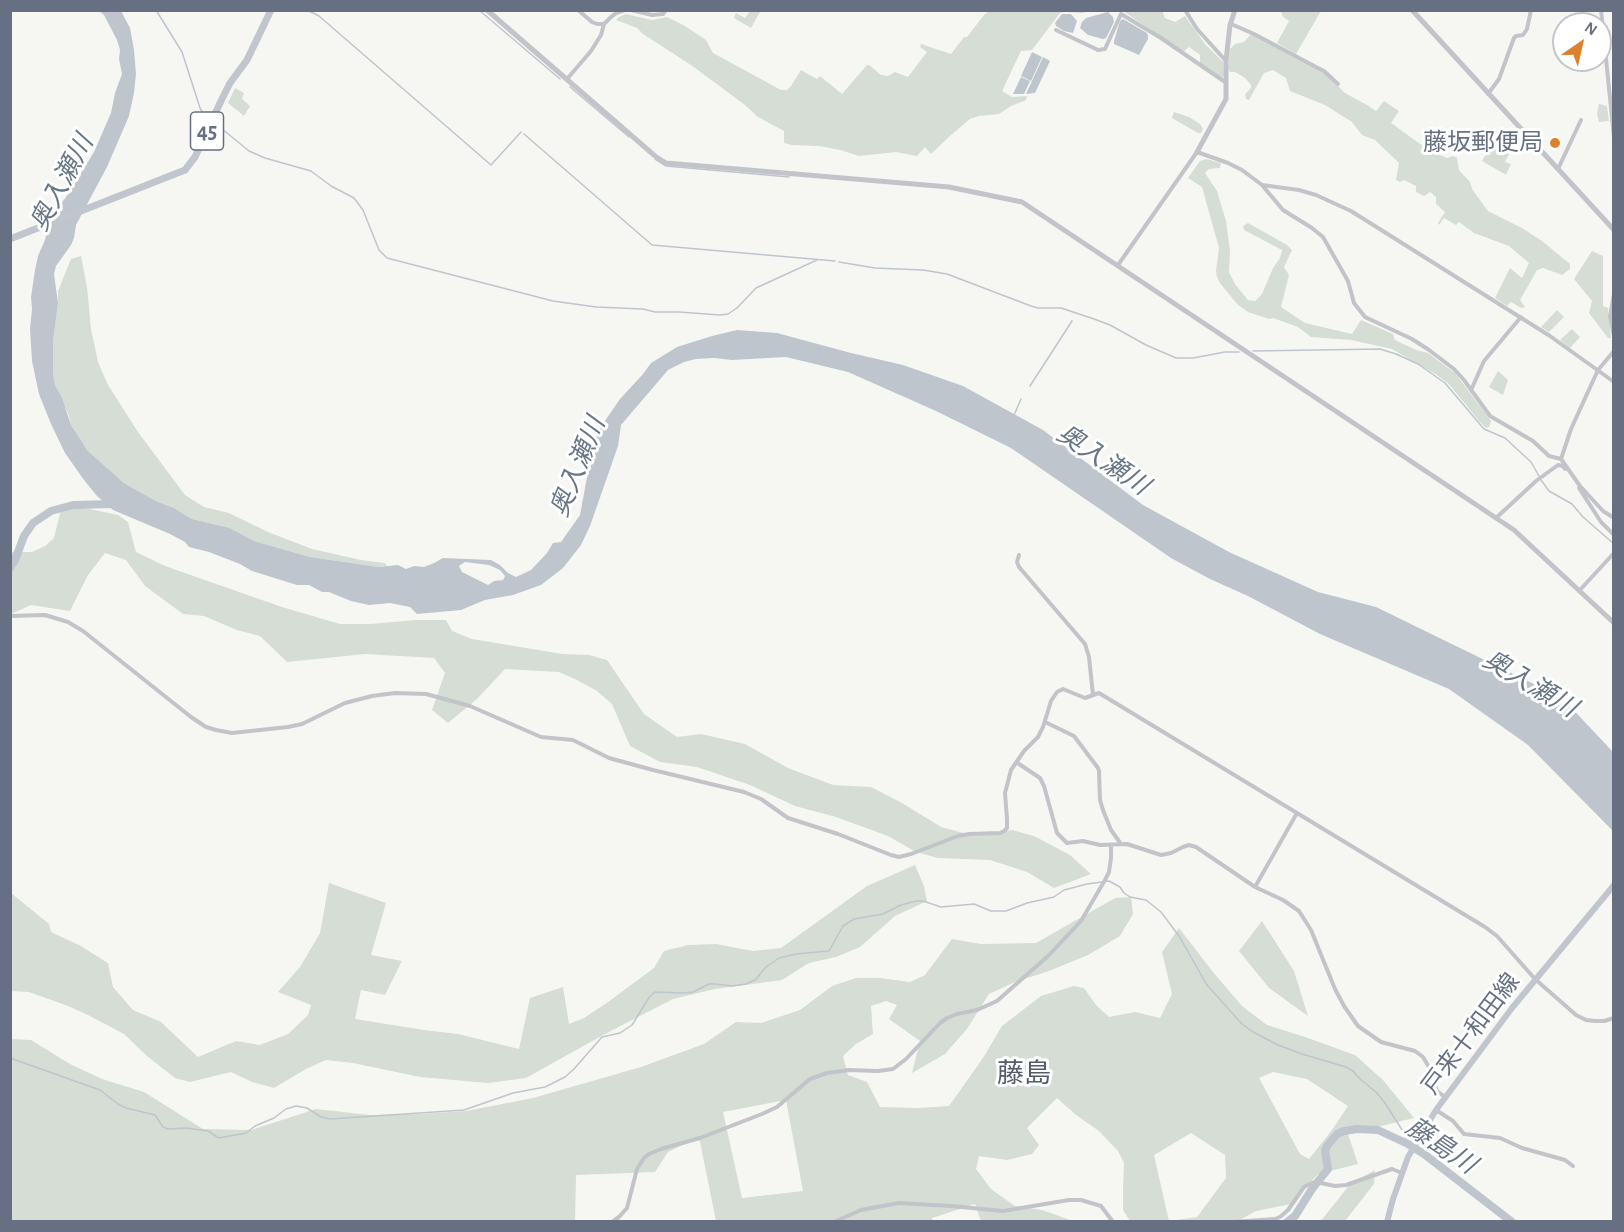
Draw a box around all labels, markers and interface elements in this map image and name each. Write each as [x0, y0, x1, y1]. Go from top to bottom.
north arrow [1552, 12, 1612, 72]
text: N [1582, 19, 1600, 38]
road number: 45 [190, 112, 224, 150]
place label: 藤坂郵便局 [1423, 129, 1543, 157]
water label: 奥入瀬川 [24, 130, 100, 236]
marker: 藤坂郵便局 [1548, 136, 1562, 150]
water label: 奥入瀬川 [544, 413, 612, 521]
water label: 奥入瀬川 [1051, 418, 1155, 502]
water label: 奥入瀬川 [1477, 644, 1583, 724]
street label: 戸来十和田線 [1416, 968, 1526, 1100]
district label: 藤島 [997, 1058, 1051, 1090]
water label: 藤島川 [1400, 1111, 1482, 1181]

